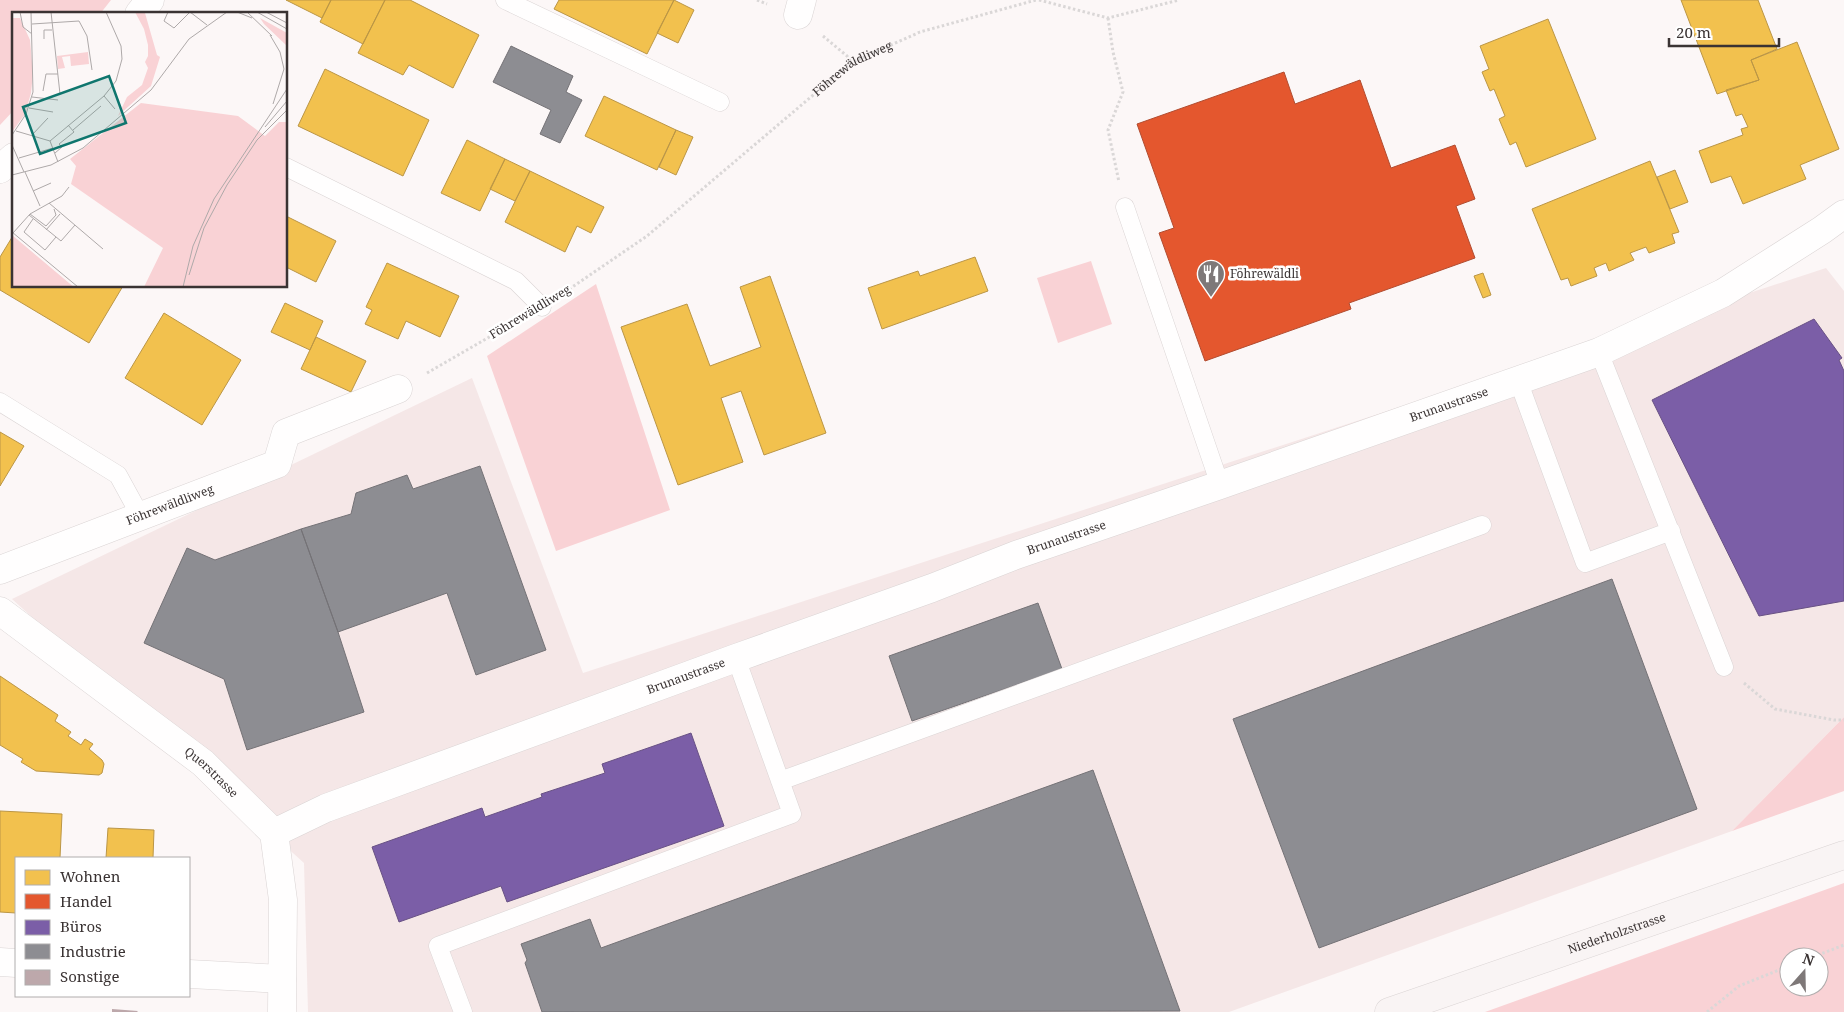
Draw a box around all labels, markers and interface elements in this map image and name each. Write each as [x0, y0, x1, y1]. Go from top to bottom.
inset map [12, 12, 288, 288]
scale bar [1669, 15, 1779, 47]
text: 20 m [1676, 22, 1711, 42]
street label: Föhrewäldliweg [809, 36, 895, 100]
restaurant icon: Föhrewäldli [1196, 259, 1226, 298]
place label: Föhrewäldli [1230, 265, 1299, 282]
street label: Föhrewäldliweg [486, 280, 574, 343]
street label: Brunaustrasse [1407, 383, 1491, 426]
street label: Föhrewäldliweg [124, 480, 216, 529]
street label: Brunaustrasse [1025, 516, 1108, 559]
street label: Brunaustrasse [644, 654, 727, 698]
street label: Querstrasse [181, 743, 242, 801]
legend [15, 857, 190, 997]
text: Wohnen [60, 866, 121, 886]
text: Handel [60, 891, 112, 911]
street label: Niederholzstrasse [1565, 908, 1668, 958]
text: Büros [60, 916, 102, 936]
text: Industrie [60, 941, 126, 961]
north arrow [1779, 947, 1829, 997]
text: N [1800, 948, 1817, 970]
text: Sonstige [60, 966, 119, 986]

